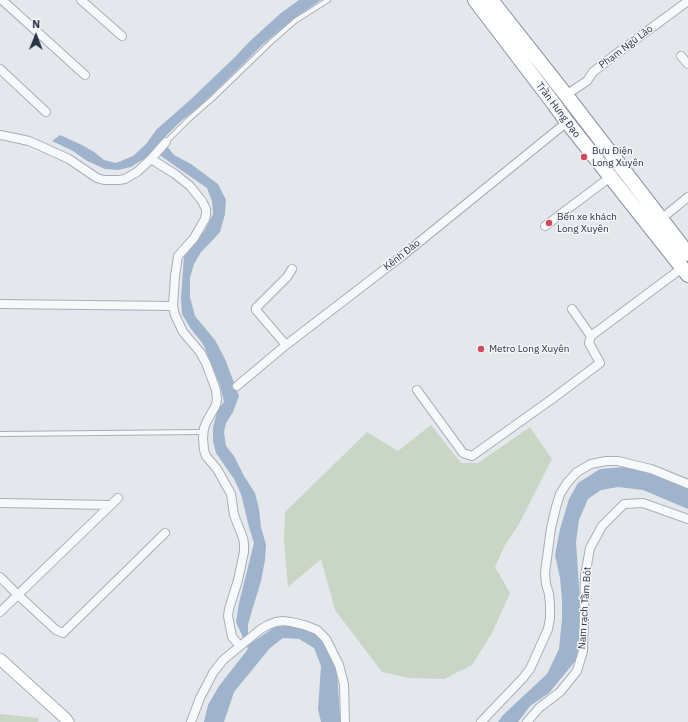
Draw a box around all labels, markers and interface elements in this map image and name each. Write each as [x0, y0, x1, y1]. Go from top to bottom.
north arrow [16, 16, 56, 56]
text: N [32, 17, 40, 31]
street label: Phạm Ngũ Lão [597, 23, 655, 71]
street label: Trần Hưng Đạo [533, 80, 583, 140]
place label: Bưu Điện Long Xuyên [592, 145, 644, 168]
marker: Bưu Điện Long Xuyên [579, 152, 589, 162]
place label: Bến xe khách Long Xuyên [557, 211, 617, 234]
marker: Bến xe khách Long Xuyên [544, 218, 554, 228]
street label: Kênh Đào [381, 237, 423, 273]
place label: Metro Long Xuyên [489, 343, 569, 355]
marker: Metro Long Xuyên [476, 344, 486, 354]
street label: Nam rạch Tầm Bót [576, 566, 594, 650]

